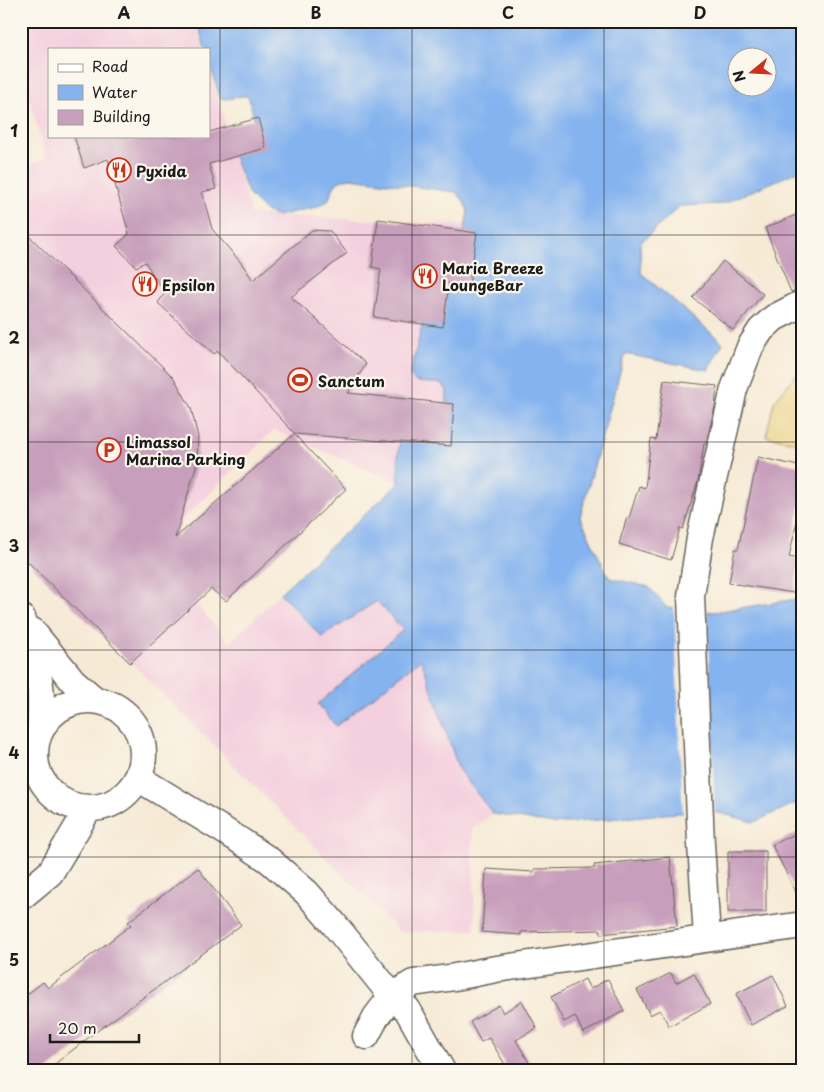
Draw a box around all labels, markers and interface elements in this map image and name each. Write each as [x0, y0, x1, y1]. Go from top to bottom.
text: A [118, 0, 131, 24]
text: B [311, 0, 322, 24]
text: C [502, 0, 514, 24]
text: D [694, 0, 706, 24]
legend [48, 48, 210, 138]
north arrow [726, 48, 776, 98]
text: Road [92, 54, 128, 77]
text: N [727, 68, 751, 85]
text: Water [92, 80, 137, 103]
text: Building [92, 104, 151, 127]
text: 1 [10, 118, 18, 142]
restaurant icon: Pyxida [106, 157, 132, 183]
place label: Pyxida [136, 159, 187, 182]
place label: Maria Breeze LoungeBar [442, 256, 544, 296]
restaurant icon: Maria Breeze LoungeBar [412, 263, 438, 289]
restaurant icon: Epsilon [132, 271, 158, 297]
place label: Epsilon [162, 273, 215, 296]
text: 2 [8, 325, 20, 349]
sports icon: Sanctum [287, 367, 313, 393]
place label: Sanctum [318, 369, 385, 392]
place label: Limassol Marina Parking [126, 430, 245, 470]
parking icon: Limassol Marina Parking [96, 437, 122, 463]
text: 3 [9, 533, 19, 557]
text: 4 [9, 740, 20, 764]
text: 5 [9, 947, 19, 971]
scale bar [50, 1012, 139, 1044]
text: 20 m [58, 1016, 97, 1039]

